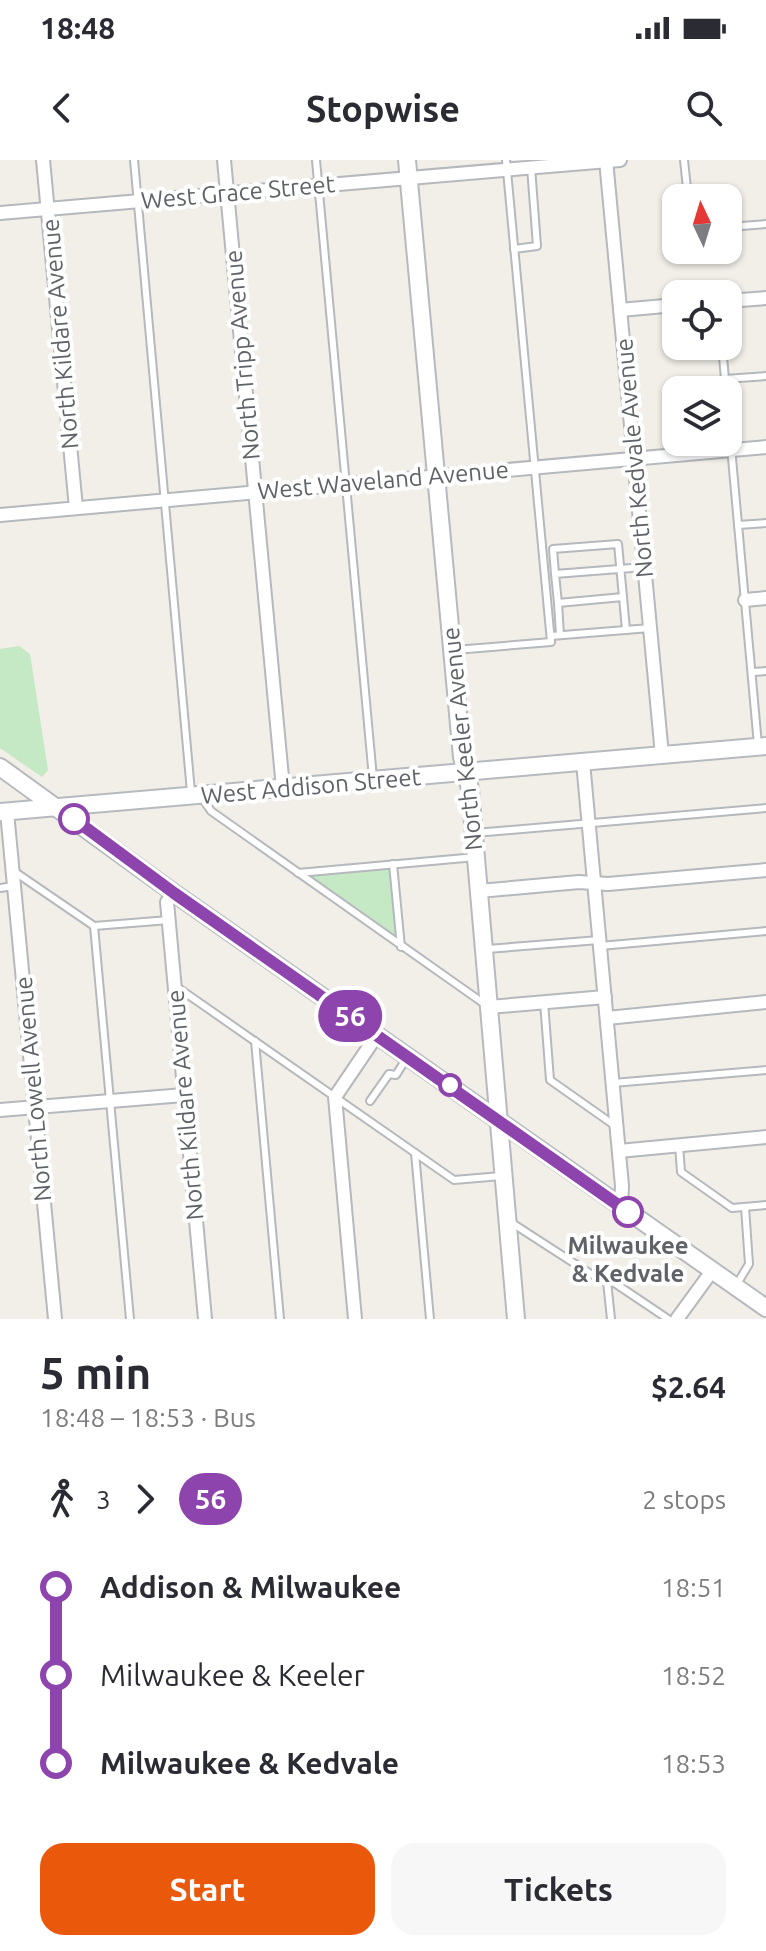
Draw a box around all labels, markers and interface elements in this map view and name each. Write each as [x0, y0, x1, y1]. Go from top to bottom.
text: 18:48 [40, 11, 115, 45]
icon: back [40, 86, 84, 130]
icon: search [682, 86, 726, 130]
text: Stopwise [306, 88, 460, 129]
street label: West Grace Street [140, 170, 337, 214]
north arrow [662, 184, 742, 264]
map controls [662, 184, 742, 456]
street label: North Kildare Avenue [36, 218, 84, 450]
street label: North Tripp Avenue [219, 249, 265, 461]
button: locate [662, 280, 742, 360]
street label: North Kedvale Avenue [610, 337, 658, 579]
button: layers [662, 376, 742, 456]
street label: West Waveland Avenue [256, 456, 510, 504]
street label: North Keeler Avenue [437, 626, 487, 852]
street label: West Addison Street [200, 763, 423, 809]
unlabelled marker [59, 804, 89, 834]
street label: North Lowell Avenue [10, 975, 56, 1203]
street label: North Kildare Avenue [161, 989, 209, 1221]
line badge: 56 [314, 990, 386, 1042]
text: 56 [334, 1000, 366, 1031]
unlabelled marker [439, 1074, 461, 1096]
marker: Milwaukee & Kedvale [613, 1197, 643, 1227]
place label: Milwaukee & Kedvale [567, 1232, 689, 1287]
text: 5 min [40, 1348, 151, 1397]
text: $2.64 [651, 1370, 726, 1404]
text: 18:48 – 18:53 · Bus [40, 1403, 256, 1432]
icon: walk [40, 1477, 84, 1521]
icon: forward [123, 1477, 167, 1521]
text: 56 [195, 1483, 226, 1514]
text: 3 [96, 1485, 111, 1514]
text: 2 stops [642, 1485, 726, 1514]
text: Addison & Milwaukee [100, 1570, 401, 1604]
text: 18:51 [661, 1573, 726, 1602]
text: Milwaukee & Keeler [100, 1658, 365, 1692]
text: 18:52 [661, 1661, 726, 1690]
text: Milwaukee & Kedvale [100, 1746, 399, 1780]
text: 18:53 [661, 1749, 726, 1778]
button: Start [40, 1843, 375, 1935]
button: Tickets [391, 1843, 726, 1935]

